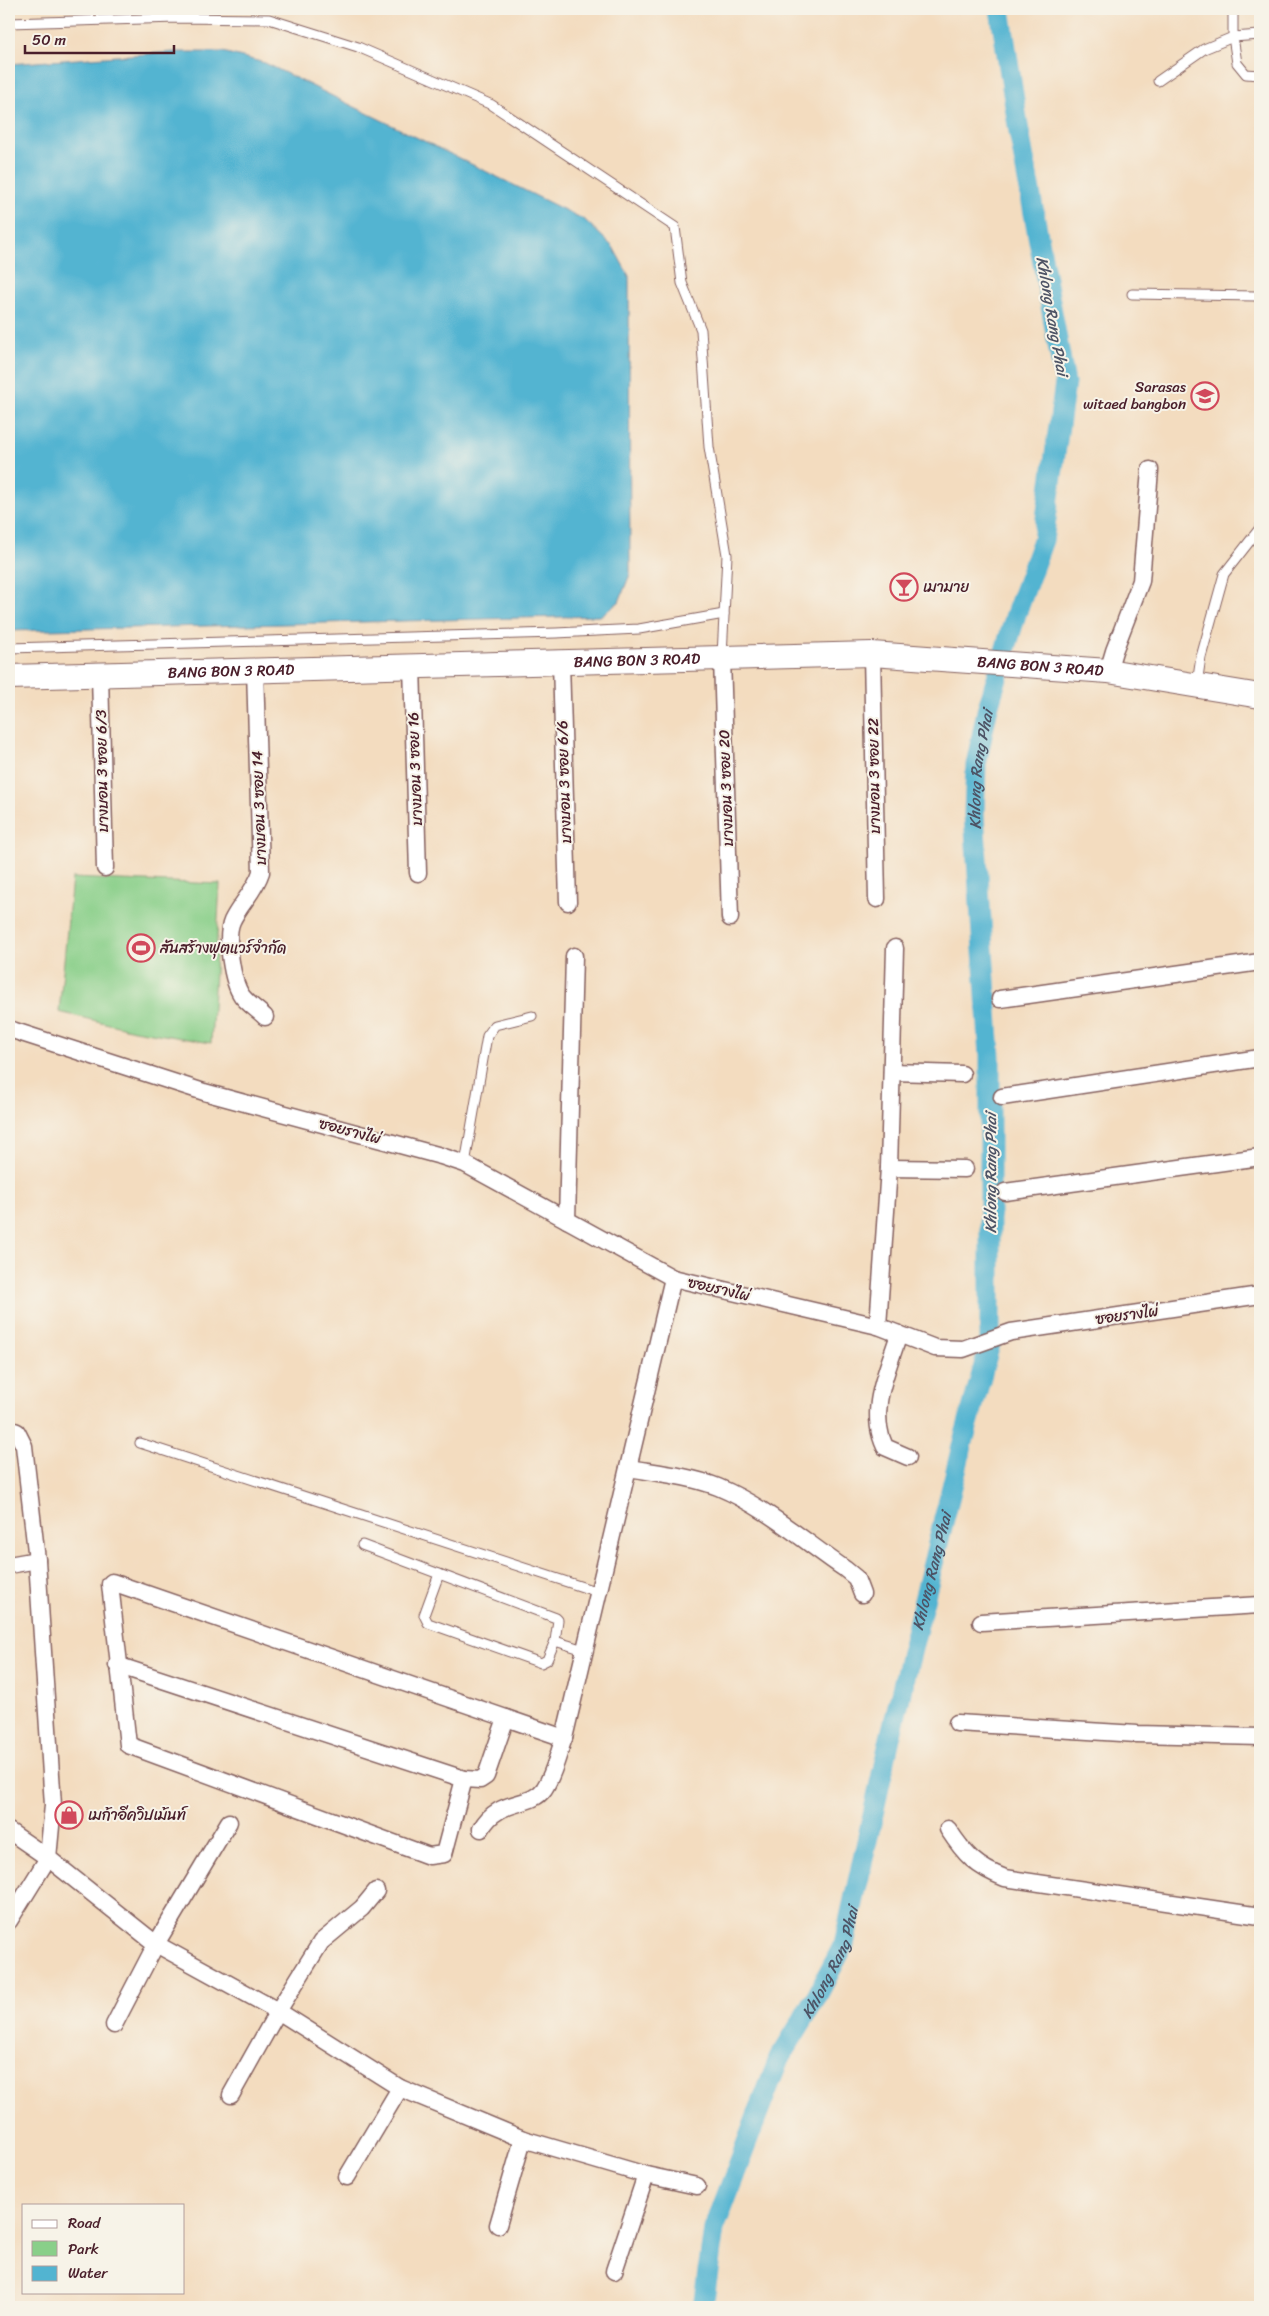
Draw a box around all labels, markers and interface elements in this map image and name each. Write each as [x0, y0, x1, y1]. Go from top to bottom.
scale bar [25, 22, 174, 54]
text: 50 m [32, 27, 67, 53]
water label: Khlong Rang Phai [1028, 254, 1078, 381]
place label: Sarasas witaed bangbon [1083, 374, 1187, 417]
school or university icon: Sarasas witaed bangbon [1190, 381, 1220, 411]
bar icon: เมามาย [889, 572, 919, 602]
place label: เมามาย [923, 574, 969, 600]
street label: BANG BON 3 ROAD [573, 646, 700, 675]
street label: BANG BON 3 ROAD [976, 649, 1104, 684]
street label: BANG BON 3 ROAD [167, 656, 294, 686]
water label: Khlong Rang Phai [960, 704, 1003, 830]
street label: บางบอน 3 ซอย 6/3 [88, 709, 116, 833]
street label: บางบอน 3 ซอย 16 [400, 712, 430, 826]
street label: บางบอน 3 ซอย 22 [860, 717, 888, 834]
street label: บางบอน 3 ซอย 6/6 [549, 720, 579, 844]
street label: บางบอน 3 ซอย 20 [711, 729, 741, 847]
street label: บางบอน 3 ซอย 14 [244, 750, 274, 866]
sports icon: สันสร้างฟุตแวร์จำกัด [126, 933, 156, 963]
place label: สันสร้างฟุตแวร์จำกัด [159, 935, 286, 961]
water label: Khlong Rang Phai [976, 1109, 1005, 1233]
street label: ซอยรางไผ่ [316, 1110, 385, 1152]
street label: ซอยรางไผ่ [685, 1269, 754, 1309]
street label: ซอยรางไผ่ [1094, 1298, 1161, 1332]
water label: Khlong Rang Phai [903, 1506, 961, 1633]
shop icon: เมก้าอีควิปเม้นท์ [54, 1800, 84, 1830]
place label: เมก้าอีควิปเม้นท์ [88, 1802, 189, 1828]
water label: Khlong Rang Phai [793, 1900, 868, 2024]
legend [22, 2204, 185, 2294]
text: Road [68, 2210, 101, 2236]
text: Park [68, 2236, 99, 2262]
text: Water [68, 2260, 108, 2286]

